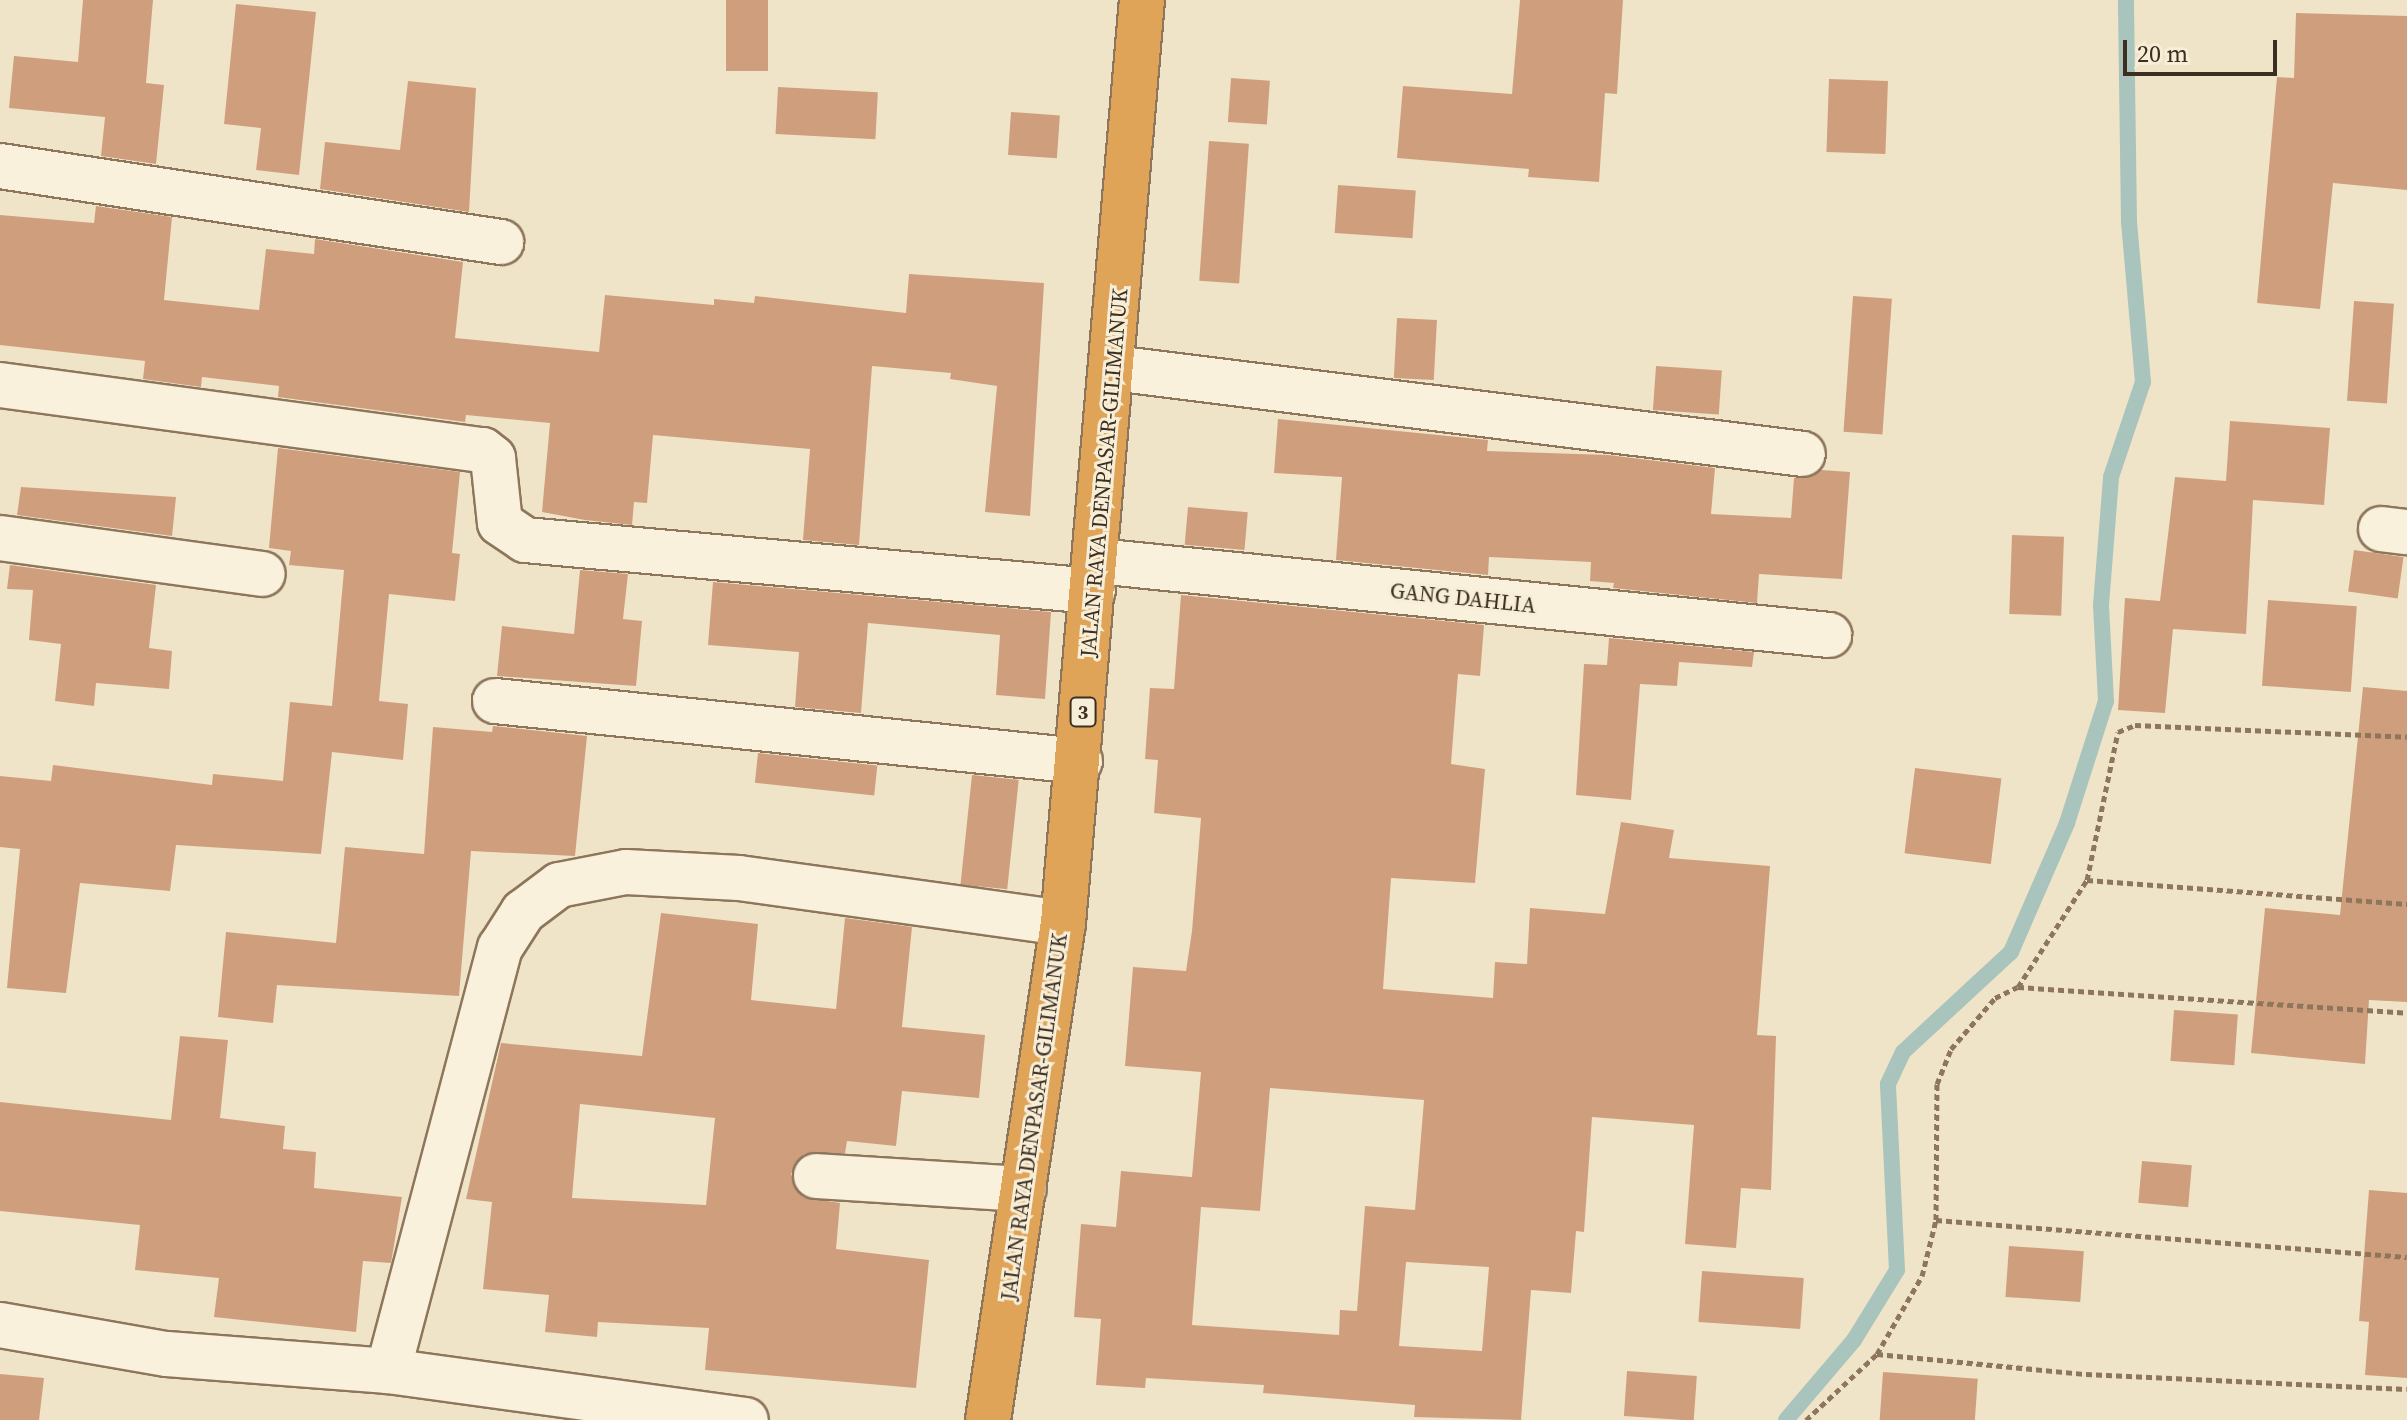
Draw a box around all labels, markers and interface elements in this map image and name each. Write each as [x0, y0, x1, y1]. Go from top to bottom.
scale bar [2127, 24, 2281, 74]
text: 20 m [2137, 37, 2188, 70]
street label: JALAN RAYA DENPASAR-GILIMANUK [1075, 287, 1133, 659]
street label: GANG DAHLIA [1389, 577, 1537, 619]
road number: 3 [1069, 696, 1097, 728]
street label: JALAN RAYA DENPASAR-GILIMANUK [995, 932, 1073, 1302]

